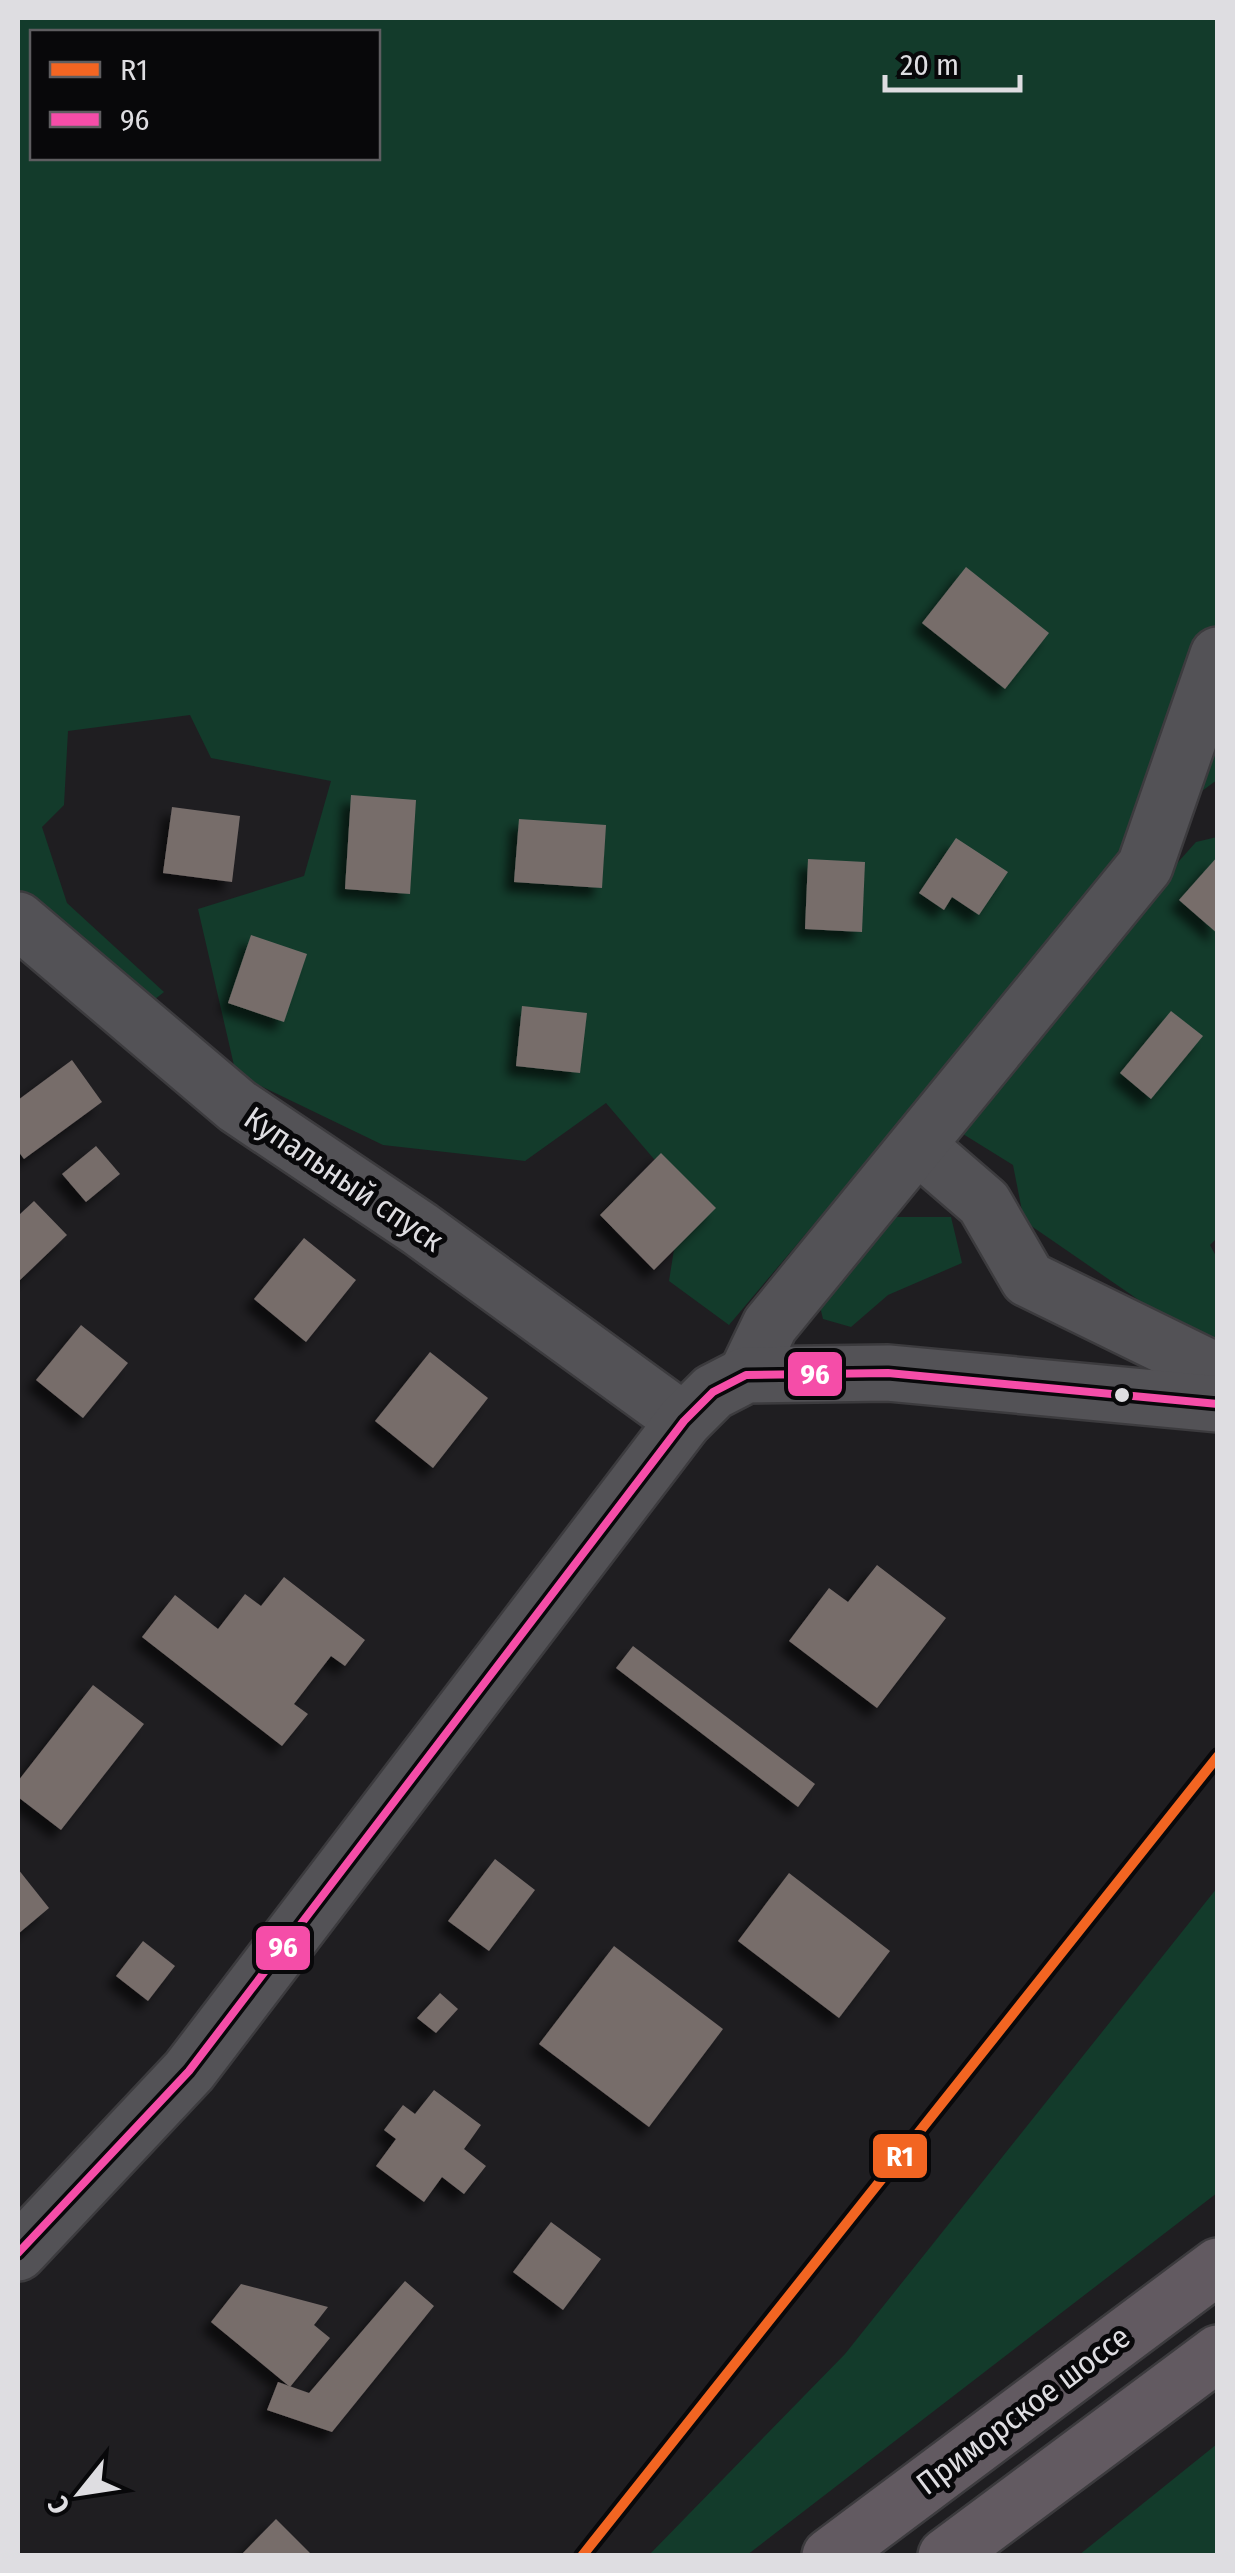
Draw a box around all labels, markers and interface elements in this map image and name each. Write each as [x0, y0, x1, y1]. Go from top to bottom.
legend [30, 30, 380, 160]
scale bar [885, 30, 1020, 92]
text: 20 m [900, 47, 959, 83]
text: R1 [120, 52, 148, 88]
text: 96 [120, 102, 149, 138]
street label: Купальный спуск [237, 1099, 451, 1259]
line badge: 96 [786, 1350, 844, 1398]
text: 96 [800, 1358, 830, 1391]
unlabelled marker [1112, 1385, 1132, 1405]
line badge: 96 [254, 1924, 312, 1972]
text: 96 [268, 1931, 298, 1964]
line badge: R1 [871, 2132, 929, 2180]
text: R1 [886, 2140, 914, 2173]
street label: Приморское шоссе [909, 2317, 1137, 2503]
north arrow [30, 2443, 130, 2543]
text: С [41, 2490, 77, 2520]

